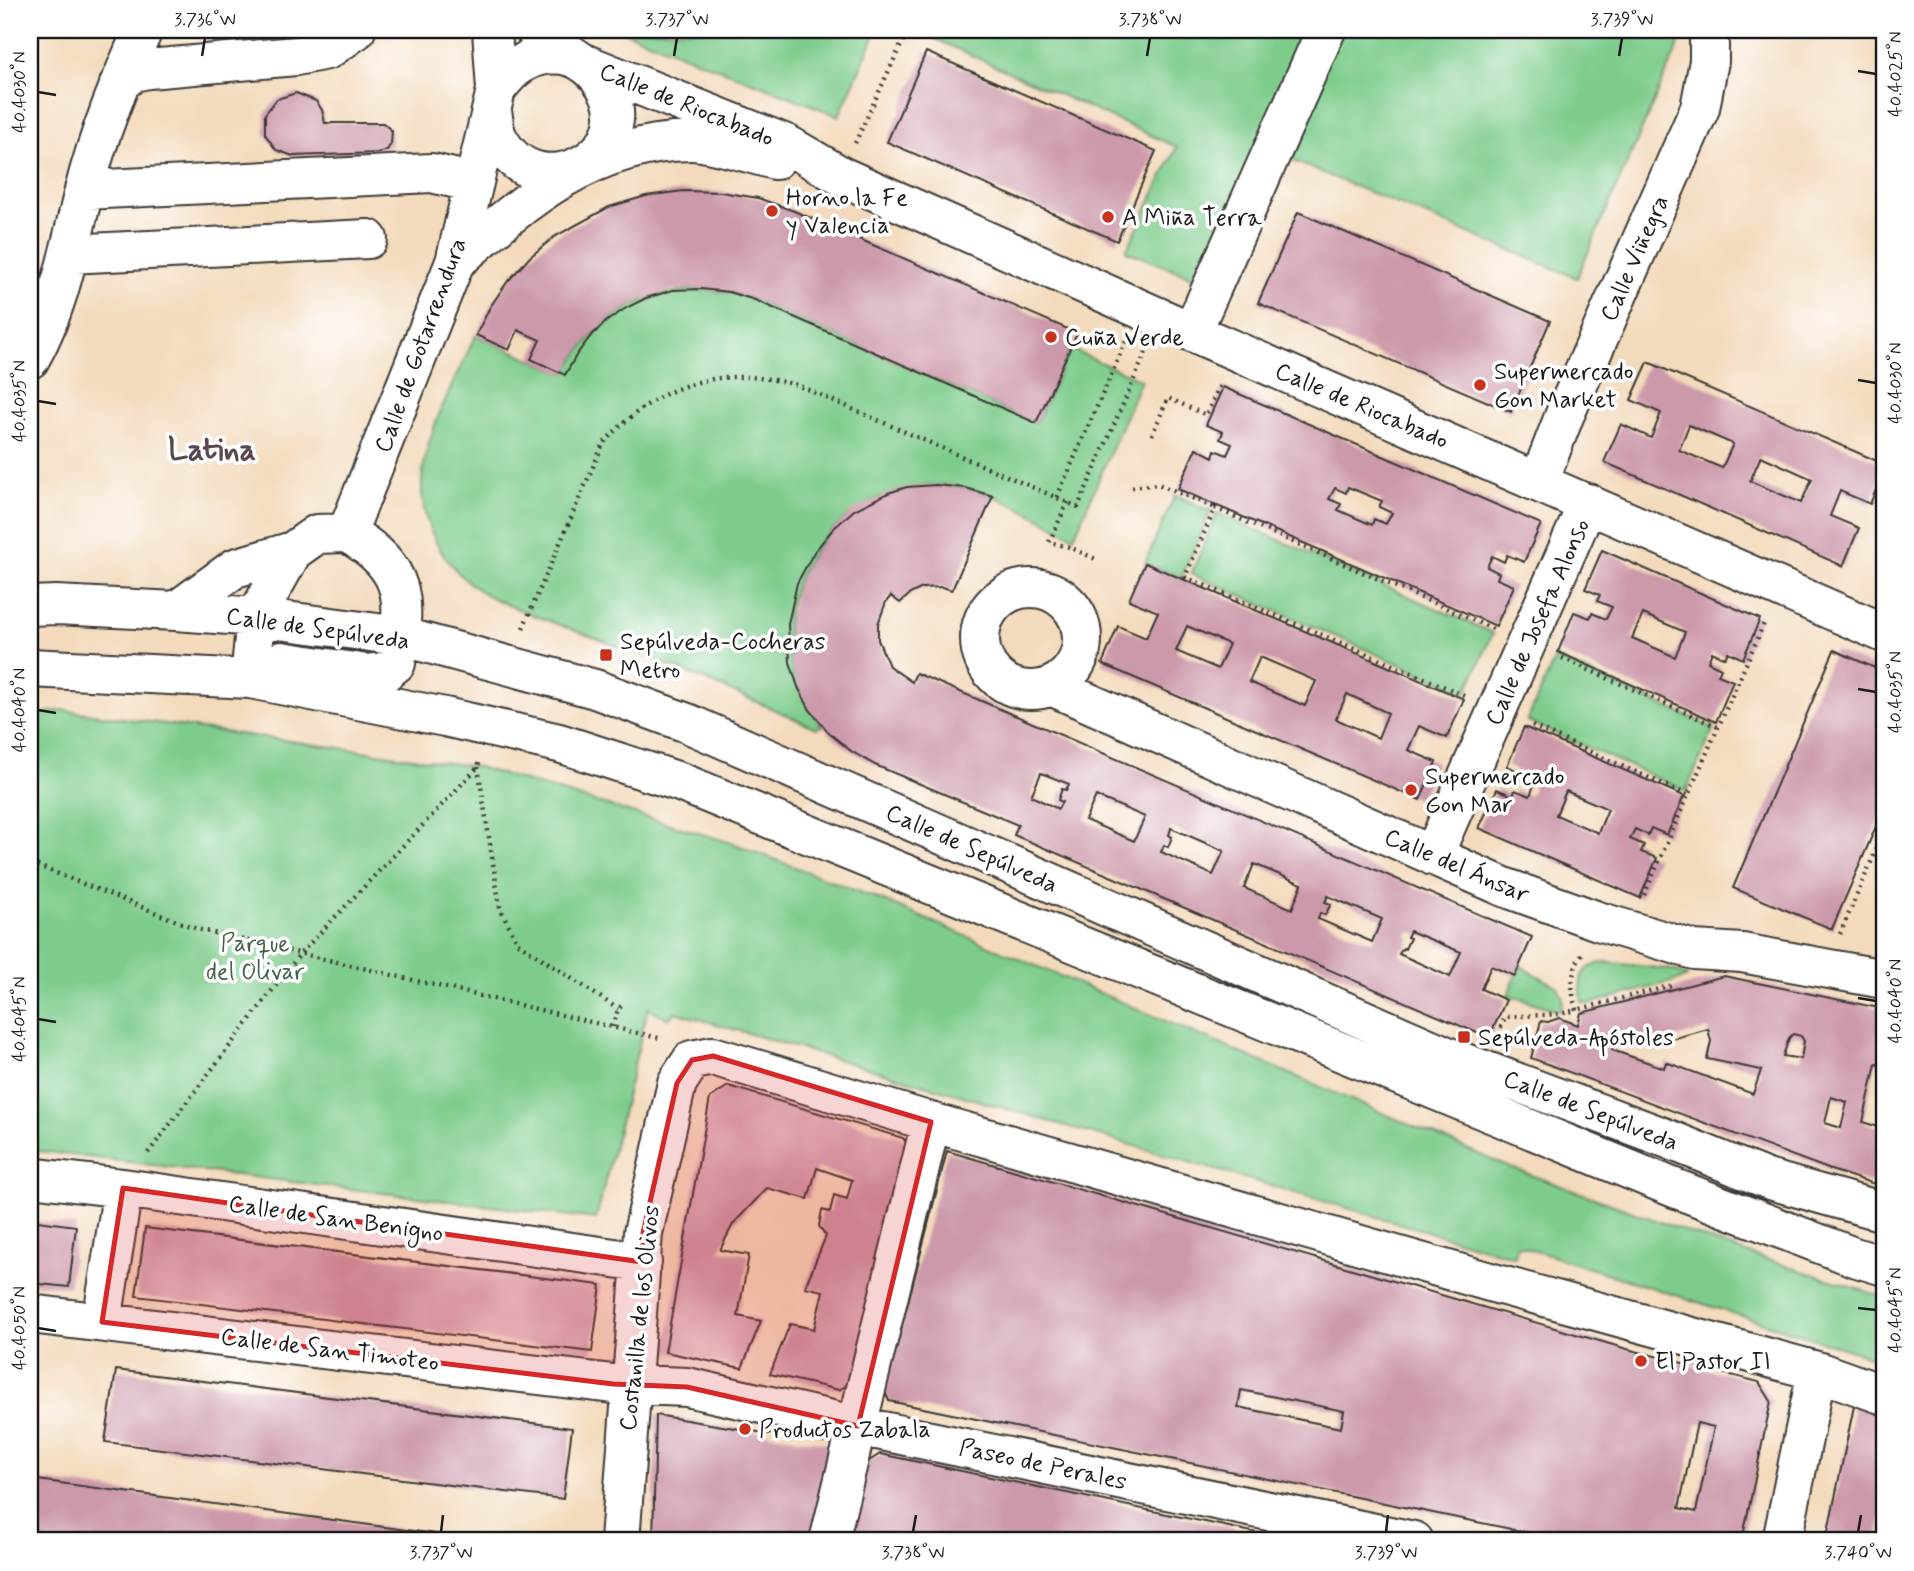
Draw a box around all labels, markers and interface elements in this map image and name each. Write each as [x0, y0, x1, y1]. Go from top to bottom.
text: 3.736°W [174, 8, 236, 32]
text: 3.737°W [645, 8, 709, 32]
text: 3.738°W [1118, 8, 1182, 32]
text: 3.739°W [1591, 8, 1653, 32]
text: 40.4025°N [1884, 31, 1908, 117]
text: 40.4030°N [8, 51, 32, 133]
street label: Calle de Riocabado [595, 56, 778, 154]
place label: Horno la Fe y Valencia [786, 183, 908, 242]
street label: Calle Viñegra [1594, 191, 1677, 327]
marker: Horno la Fe y Valencia [764, 203, 780, 219]
place label: A Miña Terra [1122, 203, 1262, 234]
marker: A Miña Terra [1100, 209, 1116, 225]
street label: Calle de Gotarrendura [368, 234, 475, 457]
place label: Cuña Verde [1065, 323, 1184, 354]
marker: Cuña Verde [1043, 329, 1059, 345]
text: 40.4030°N [1884, 342, 1908, 424]
street label: Calle de Riocabado [1270, 356, 1453, 457]
place label: Supermercado Gon Market [1494, 357, 1634, 416]
text: 40.4035°N [8, 360, 32, 442]
marker: Supermercado Gon Market [1472, 377, 1488, 393]
district label: Latina [168, 429, 256, 471]
street label: Calle de Josefa Alonso [1479, 514, 1598, 731]
street label: Calle de Sepúlveda [224, 601, 412, 658]
place label: Sepúlveda-Cocheras Metro [620, 627, 826, 686]
marker: Sepúlveda-Cocheras Metro [598, 647, 614, 663]
text: 40.4035°N [1884, 651, 1908, 733]
text: 40.4040°N [8, 668, 32, 752]
place label: Supermercado Gon Mar [1425, 762, 1565, 821]
marker: Supermercado Gon Mar [1403, 782, 1419, 798]
street label: Calle de Sepúlveda [881, 798, 1062, 901]
street label: Calle del Ánsar [1379, 821, 1535, 911]
park label: Parque del Olivar [206, 929, 304, 988]
text: 40.4040°N [1884, 959, 1908, 1043]
text: 40.4045°N [8, 976, 32, 1062]
place label: Sepúlveda-Apóstoles [1478, 1023, 1674, 1057]
marker: Sepúlveda-Apóstoles [1456, 1029, 1472, 1045]
street label: Calle de Sepúlveda [1499, 1064, 1682, 1159]
street label: Calle de San Benigno [226, 1189, 445, 1252]
street label: Costanilla de los Olivos [613, 1204, 668, 1432]
text: 40.4045°N [1884, 1267, 1908, 1353]
text: 40.4050°N [8, 1286, 32, 1370]
street label: Calle de San Timoteo [219, 1322, 441, 1379]
place label: El Pastor II [1655, 1347, 1771, 1378]
marker: El Pastor II [1633, 1353, 1649, 1369]
place label: Productos Zabala [759, 1415, 931, 1446]
marker: Productos Zabala [737, 1421, 753, 1437]
street label: Paseo de Perales [956, 1433, 1130, 1498]
text: 3.737°W [409, 1541, 473, 1565]
text: 3.738°W [881, 1541, 945, 1565]
text: 3.739°W [1355, 1541, 1417, 1565]
text: 3.740°W [1824, 1541, 1892, 1565]

